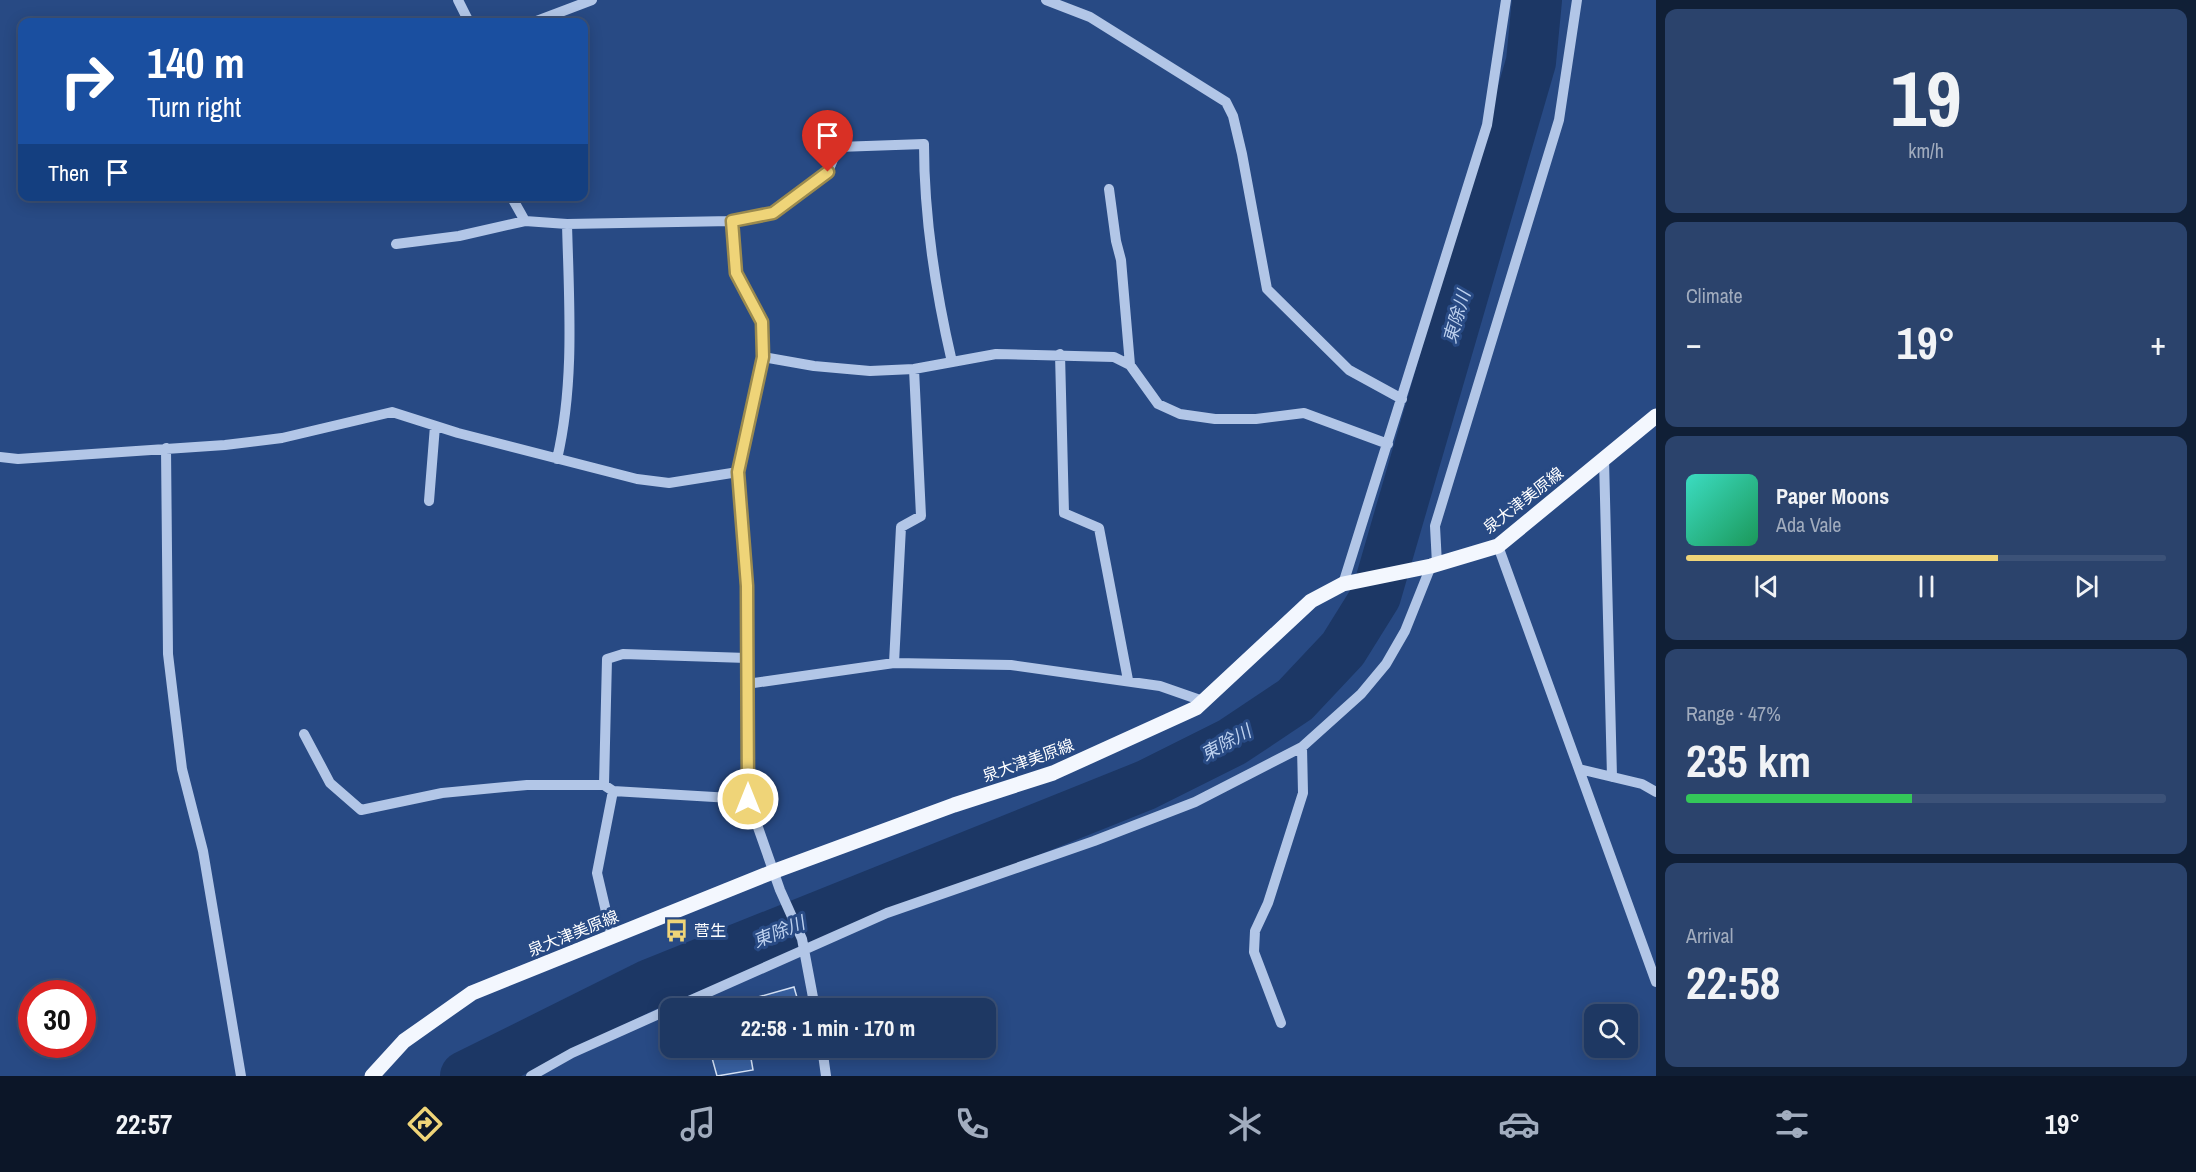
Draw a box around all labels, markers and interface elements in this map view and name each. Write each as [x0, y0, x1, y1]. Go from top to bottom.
text: 140 m [147, 35, 245, 91]
icon: right [48, 42, 126, 120]
text: 19 [1890, 45, 1962, 150]
text: Turn right [147, 89, 241, 125]
pin [802, 110, 853, 172]
icon: arrive [811, 119, 844, 152]
text: km/h [1908, 137, 1944, 164]
icon: arrive [101, 156, 134, 189]
text: Then [48, 158, 89, 188]
text: Climate [1686, 282, 1743, 309]
water label: 東除川 [1437, 286, 1477, 346]
text: 19° [1896, 312, 1956, 373]
text: − [1686, 321, 1702, 365]
text: + [2150, 321, 2166, 365]
street label: 泉大津美原線 [1478, 462, 1568, 538]
text: Paper Moons [1776, 481, 1889, 511]
text: Ada Vale [1776, 511, 1841, 538]
icon: previous [1750, 570, 1783, 603]
icon: pause [1910, 570, 1943, 603]
icon: next [2070, 570, 2103, 603]
text: Range · 47% [1686, 700, 1781, 727]
water label: 東除川 [1196, 718, 1257, 767]
text: 235 km [1686, 730, 1811, 791]
street label: 泉大津美原線 [979, 733, 1077, 787]
position arrow [716, 767, 780, 831]
street label: 泉大津美原線 [524, 905, 622, 961]
water label: 東除川 [749, 909, 810, 953]
bus stop icon: 菅生 [663, 917, 689, 943]
place label: 菅生 [694, 919, 726, 941]
text: Arrival [1686, 922, 1733, 949]
text: 22:58 [1686, 952, 1780, 1013]
speed limit sign: 30 [18, 980, 96, 1058]
map controls [1584, 1004, 1638, 1058]
button: search [1584, 1004, 1638, 1058]
text: 22:58 · 1 min · 170 m [741, 1013, 915, 1043]
icon: directions [404, 1103, 446, 1145]
icon: music [677, 1103, 719, 1145]
icon: phone [951, 1103, 993, 1145]
icon: climate [1224, 1103, 1266, 1145]
icon: car [1498, 1103, 1540, 1145]
icon: filters [1771, 1103, 1813, 1145]
text: 22:57 [116, 1106, 172, 1142]
text: 19° [2045, 1106, 2080, 1142]

